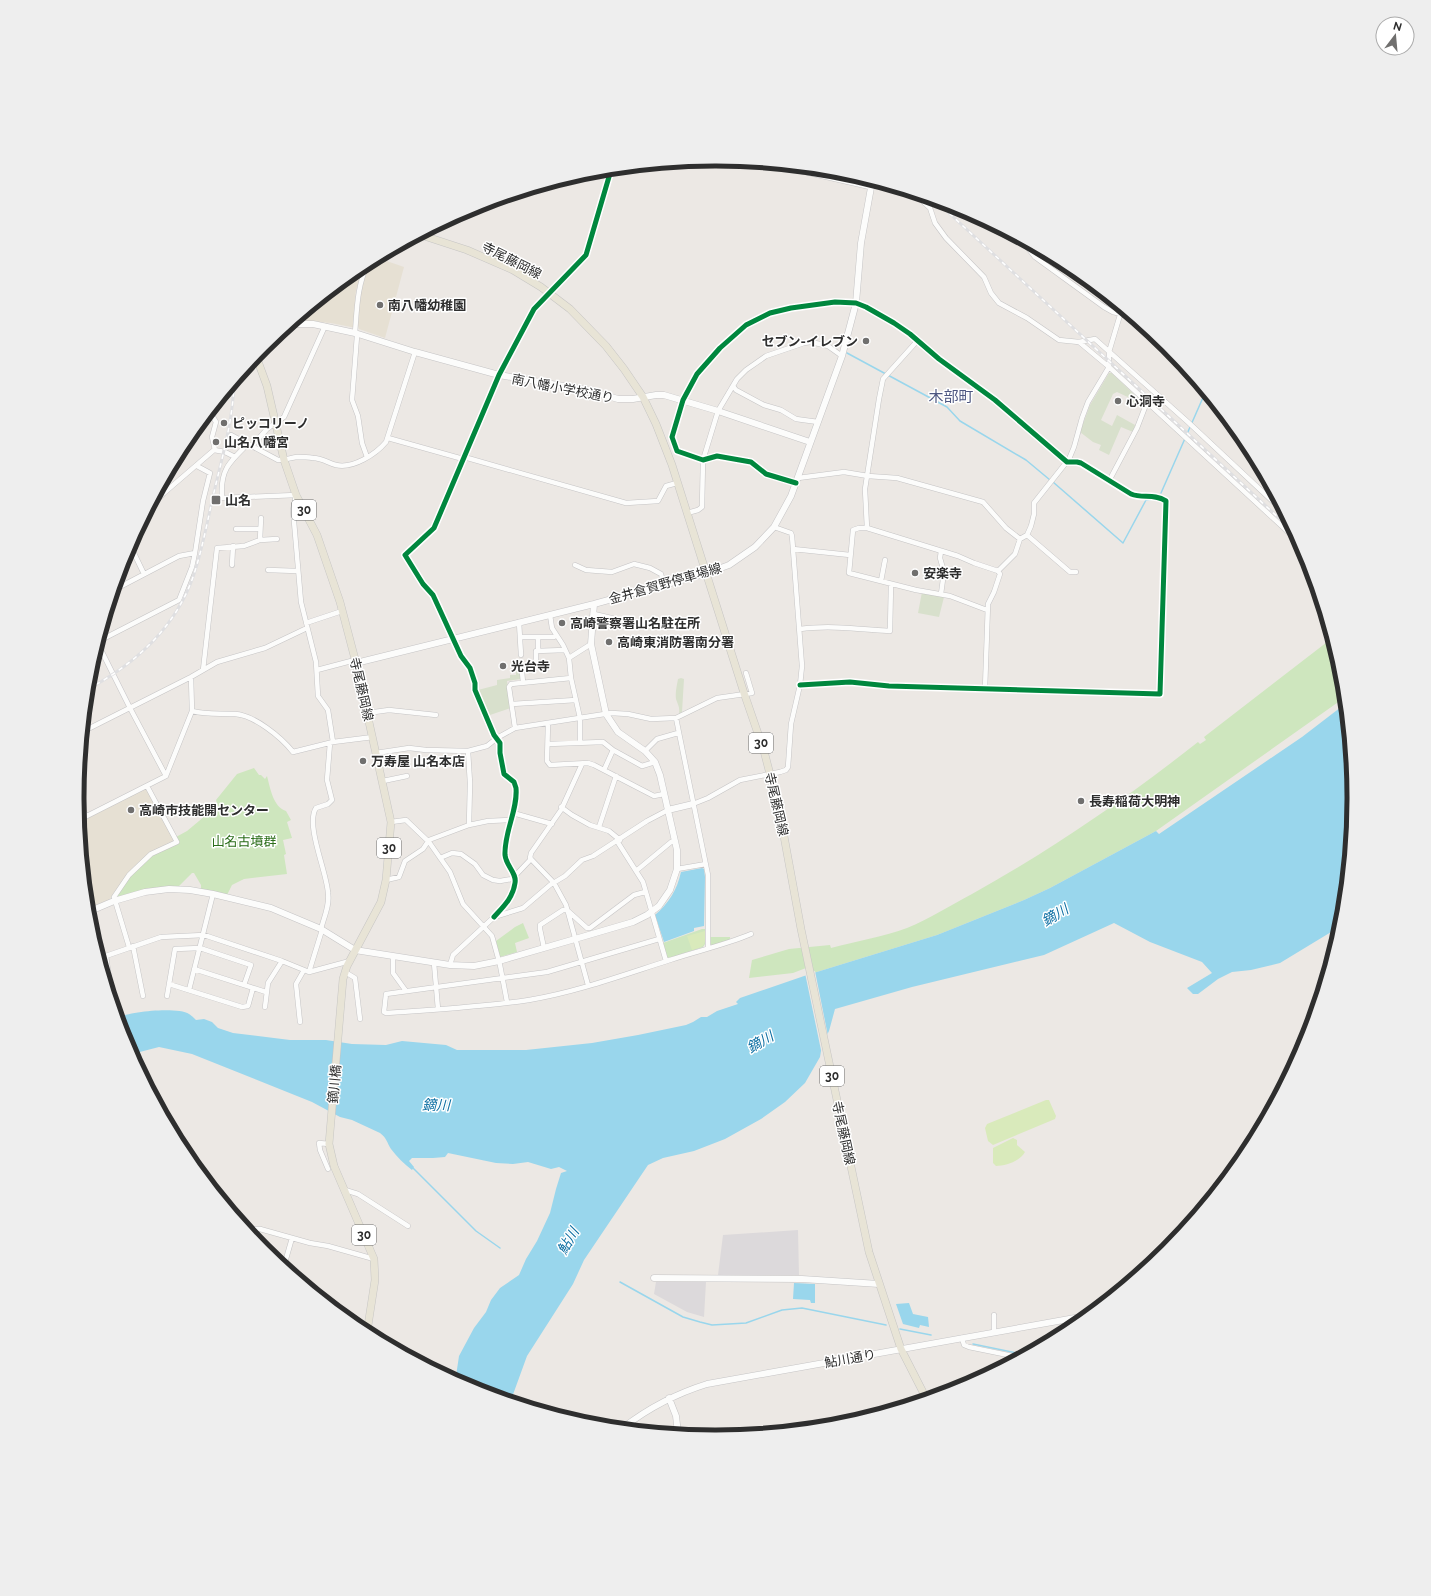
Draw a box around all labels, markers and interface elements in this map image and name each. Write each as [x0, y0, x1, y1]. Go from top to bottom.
north arrow [1375, 16, 1415, 56]
text: N [1392, 19, 1403, 34]
street label: 寺尾藤岡線 [479, 239, 544, 282]
place label: 南八幡幼稚園 [388, 298, 466, 313]
marker: 南八幡幼稚園 [375, 300, 385, 310]
place label: セブン-イレブン [762, 334, 858, 349]
marker: セブン-イレブン [861, 336, 871, 346]
street label: 南八幡小学校通り [510, 371, 615, 406]
district label: 木部町 [928, 388, 974, 406]
place label: 心洞寺 [1126, 394, 1165, 409]
marker: 心洞寺 [1113, 396, 1123, 406]
place label: ピッコリーノ [232, 416, 309, 431]
marker: ピッコリーノ [219, 418, 229, 428]
place label: 山名八幡宮 [224, 435, 289, 450]
marker: 山名八幡宮 [211, 437, 221, 447]
place label: 山名 [225, 493, 251, 508]
marker: 山名 [210, 494, 222, 506]
road number: 30 [292, 500, 316, 520]
street label: 金井倉賀野停車場線 [607, 560, 723, 607]
place label: 安楽寺 [923, 566, 962, 581]
marker: 安楽寺 [910, 568, 920, 578]
place label: 高崎警察署山名駐在所 [570, 616, 700, 631]
marker: 高崎警察署山名駐在所 [557, 618, 567, 628]
place label: 高崎東消防署南分署 [617, 635, 734, 650]
marker: 高崎東消防署南分署 [604, 637, 614, 647]
street label: 寺尾藤岡線 [347, 656, 376, 722]
place label: 光台寺 [511, 659, 550, 674]
marker: 光台寺 [498, 661, 508, 671]
road number: 30 [749, 733, 773, 753]
place label: 万寿屋 山名本店 [371, 754, 465, 769]
marker: 万寿屋 山名本店 [358, 756, 368, 766]
street label: 寺尾藤岡線 [762, 771, 791, 837]
place label: 長寿稲荷大明神 [1089, 794, 1180, 809]
marker: 長寿稲荷大明神 [1076, 796, 1086, 806]
place label: 高崎市技能開センター [139, 803, 269, 818]
marker: 高崎市技能開センター [126, 805, 136, 815]
park label: 山名古墳群 [211, 834, 277, 849]
road number: 30 [377, 838, 401, 858]
water label: 鏑川 [1039, 900, 1073, 929]
water label: 鏑川 [744, 1027, 778, 1056]
street label: 鏑川橋 [325, 1064, 344, 1104]
road number: 30 [820, 1066, 844, 1086]
water label: 鏑川 [422, 1097, 452, 1113]
street label: 寺尾藤岡線 [829, 1100, 858, 1166]
water label: 鮎川 [554, 1223, 583, 1257]
road number: 30 [352, 1225, 376, 1245]
street label: 鮎川通り [823, 1347, 877, 1370]

